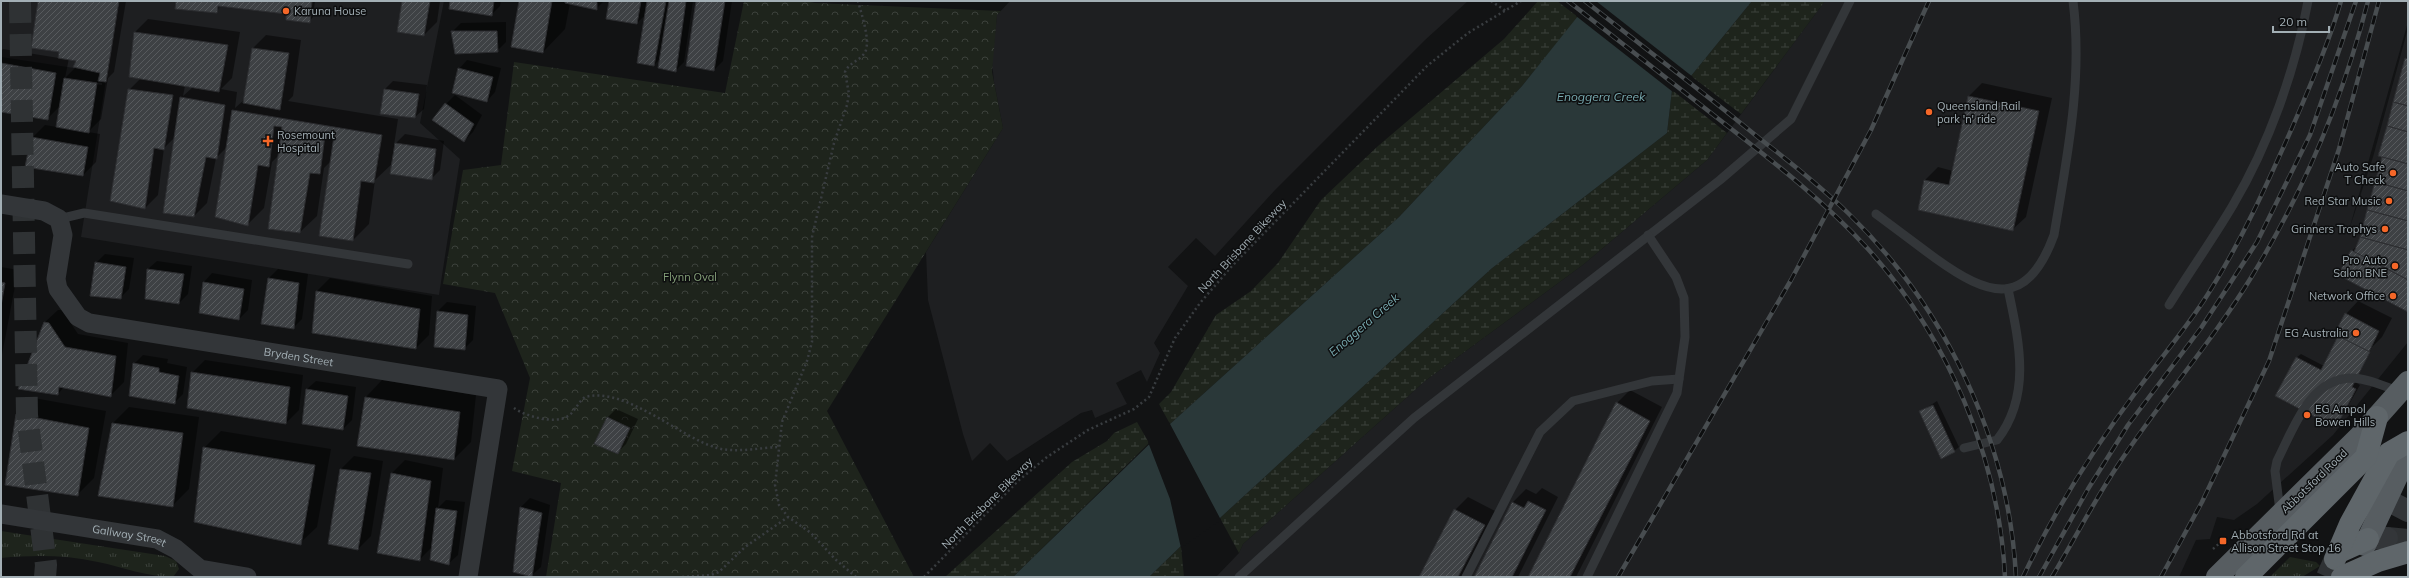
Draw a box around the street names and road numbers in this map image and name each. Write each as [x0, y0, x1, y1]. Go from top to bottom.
street label: North Brisbane Bikeway [1195, 196, 1289, 296]
street label: Bryden Street [263, 344, 334, 369]
street label: Abbotsford Road [2278, 446, 2350, 516]
street label: North Brisbane Bikeway [938, 454, 1036, 552]
street label: Gallway Street [91, 522, 169, 550]

